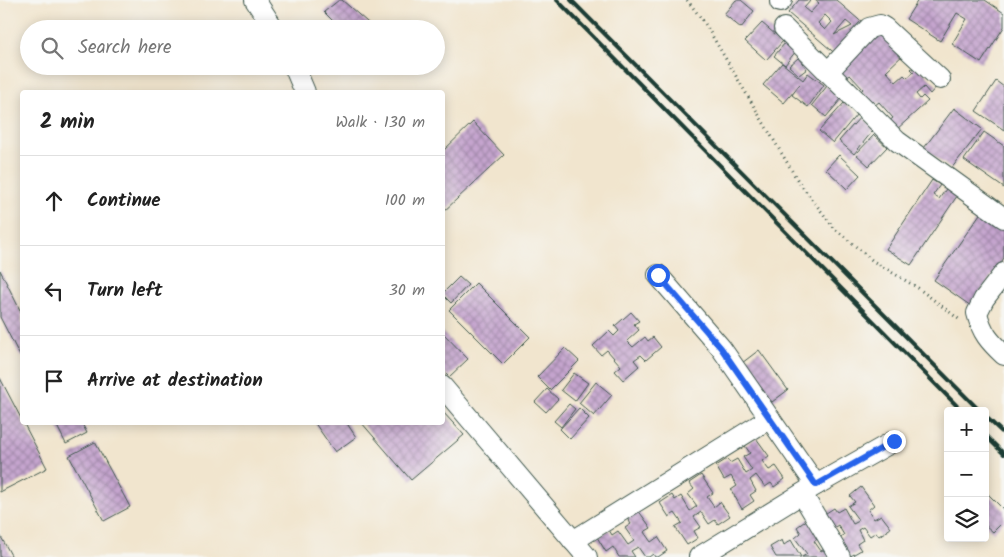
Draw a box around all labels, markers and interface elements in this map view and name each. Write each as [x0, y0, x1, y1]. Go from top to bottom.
search box [20, 20, 445, 75]
text: Search here [78, 33, 172, 63]
icon: search [38, 34, 66, 62]
text: 2 min [40, 106, 95, 139]
text: Walk · 130 m [336, 110, 425, 135]
text: Continue [87, 186, 160, 216]
icon: ahead [40, 187, 68, 215]
text: 100 m [385, 188, 425, 213]
route start [647, 264, 670, 287]
text: Turn left [87, 276, 162, 306]
icon: left [40, 277, 68, 305]
text: 30 m [389, 278, 425, 303]
text: Arrive at destination [87, 366, 263, 396]
icon: arrive [40, 367, 68, 395]
map controls [944, 407, 989, 542]
button: + [944, 407, 989, 452]
route end [883, 430, 906, 453]
button: − [944, 452, 989, 497]
button: layers [944, 497, 989, 542]

